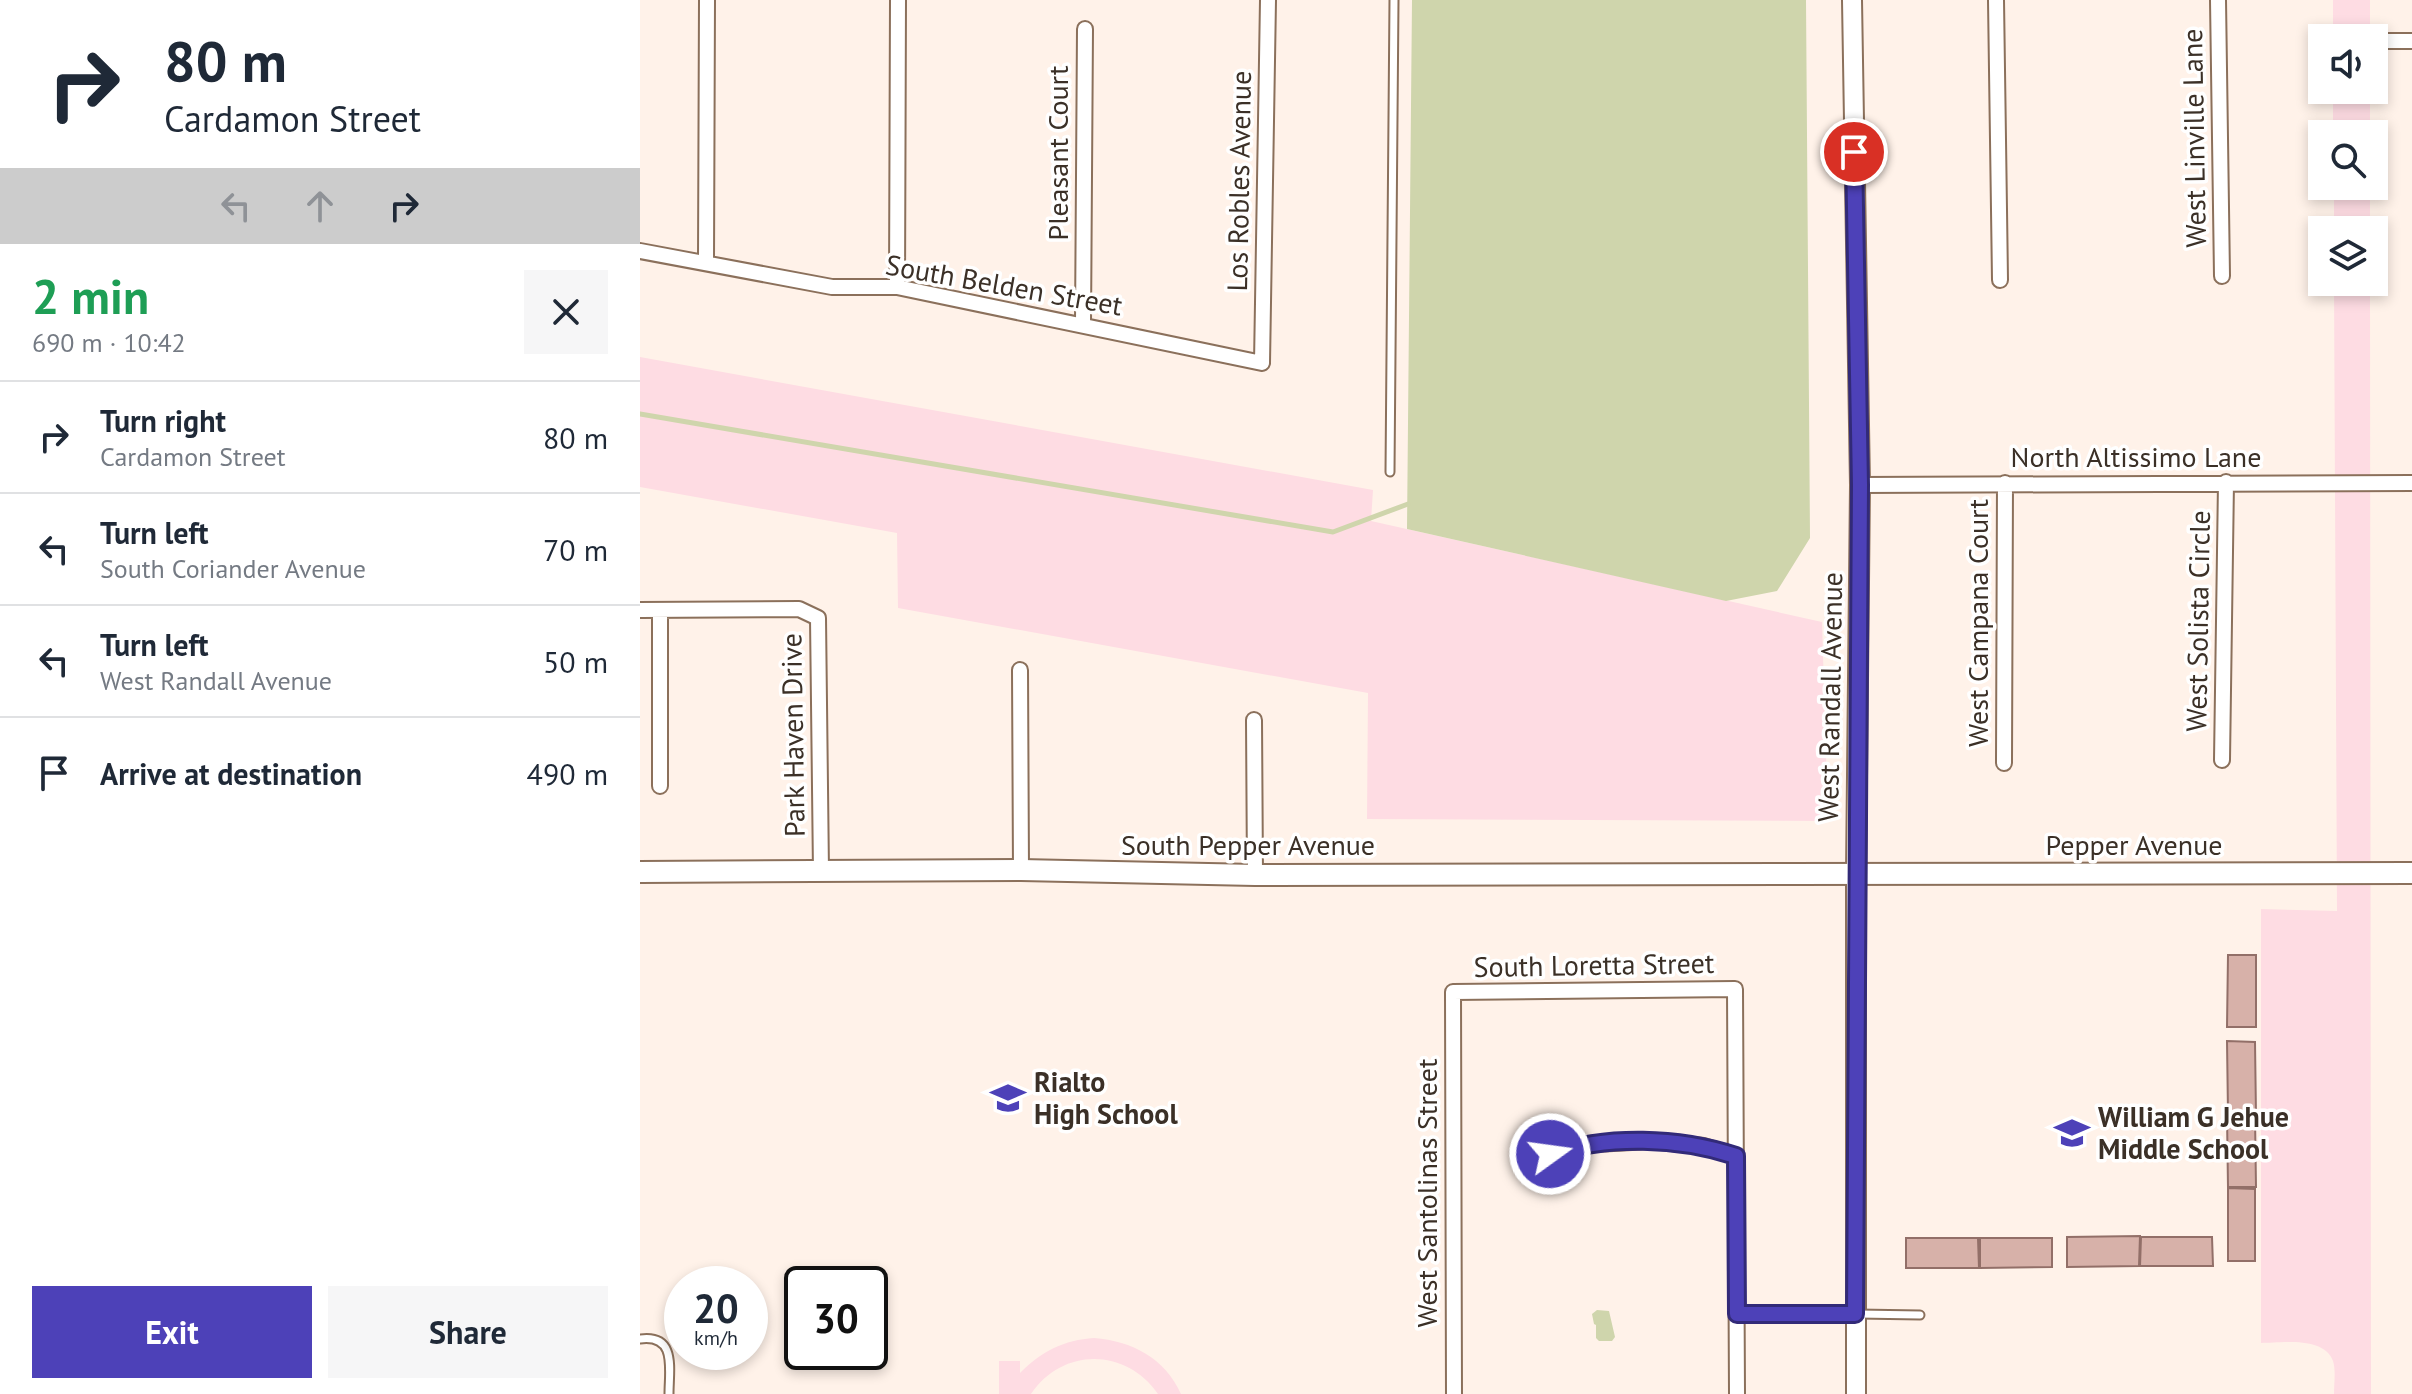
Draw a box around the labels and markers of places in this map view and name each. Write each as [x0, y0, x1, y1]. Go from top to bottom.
pin [1820, 118, 1888, 186]
place label: Rialto High School [1034, 1063, 1178, 1132]
school or university icon: Rialto High School [989, 1079, 1027, 1117]
place label: William G Jehue Middle School [2098, 1098, 2289, 1167]
school or university icon: William G Jehue Middle School [2053, 1114, 2091, 1152]

